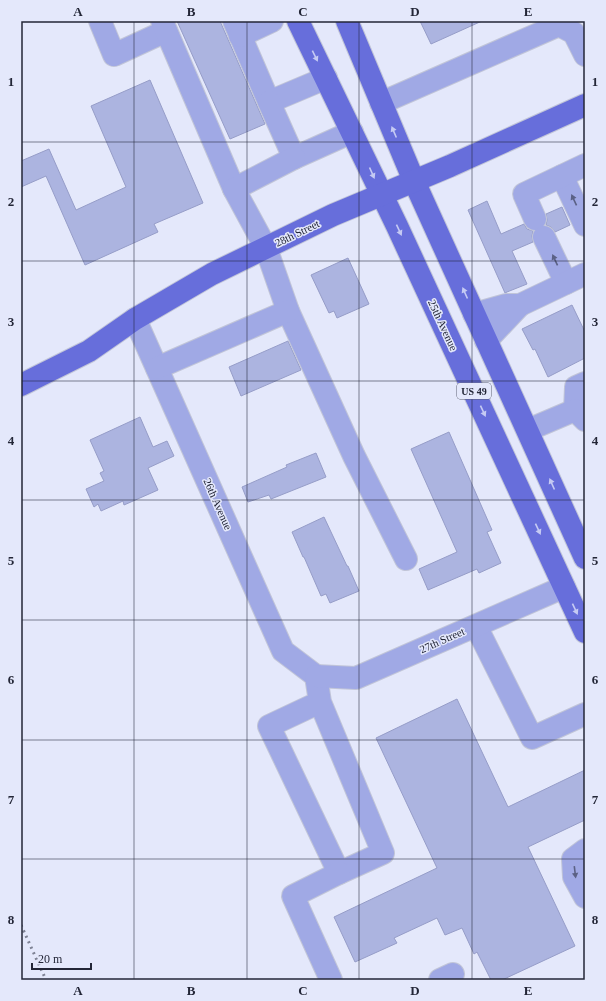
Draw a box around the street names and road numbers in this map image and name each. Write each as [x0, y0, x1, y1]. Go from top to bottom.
street label: 28th Street [273, 217, 321, 249]
street label: 25th Avenue [426, 297, 460, 353]
road number: US 49 [457, 383, 491, 399]
street label: 26th Avenue [201, 476, 235, 532]
street label: 27th Street [418, 625, 466, 655]

